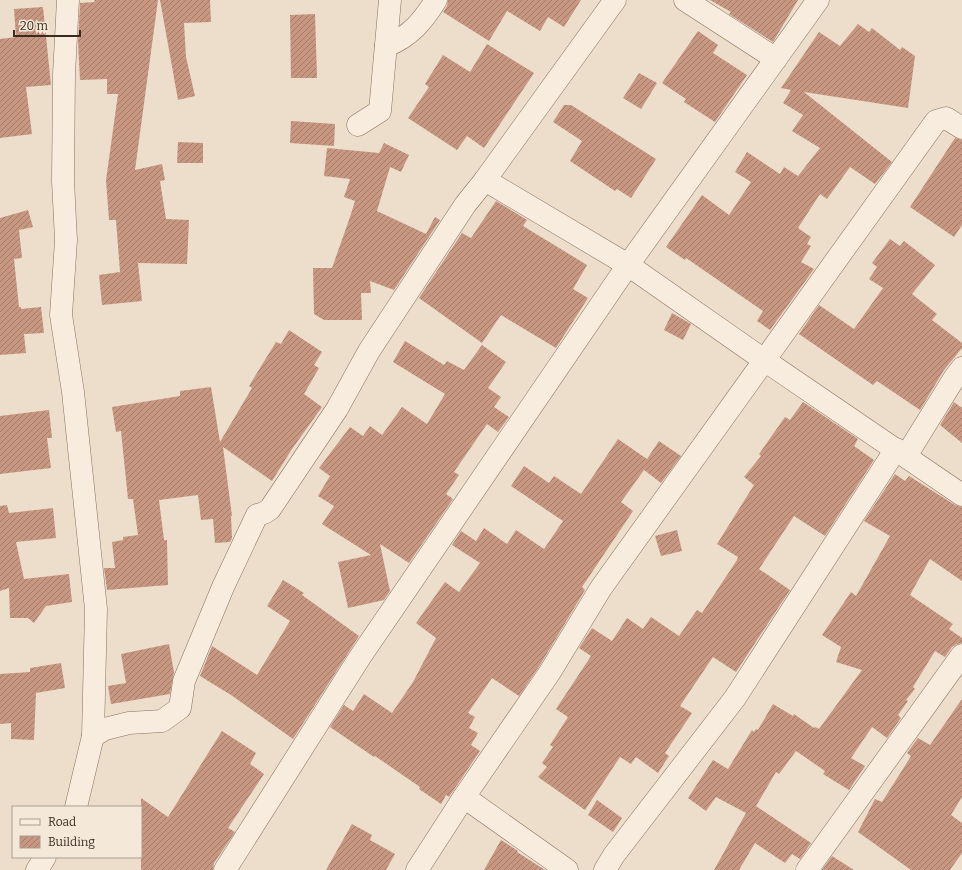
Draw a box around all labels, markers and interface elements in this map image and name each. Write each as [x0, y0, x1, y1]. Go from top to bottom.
scale bar [14, 12, 80, 38]
text: 20 m [20, 19, 49, 33]
legend [12, 806, 142, 858]
text: Road [48, 815, 76, 829]
text: Building [48, 835, 95, 849]

